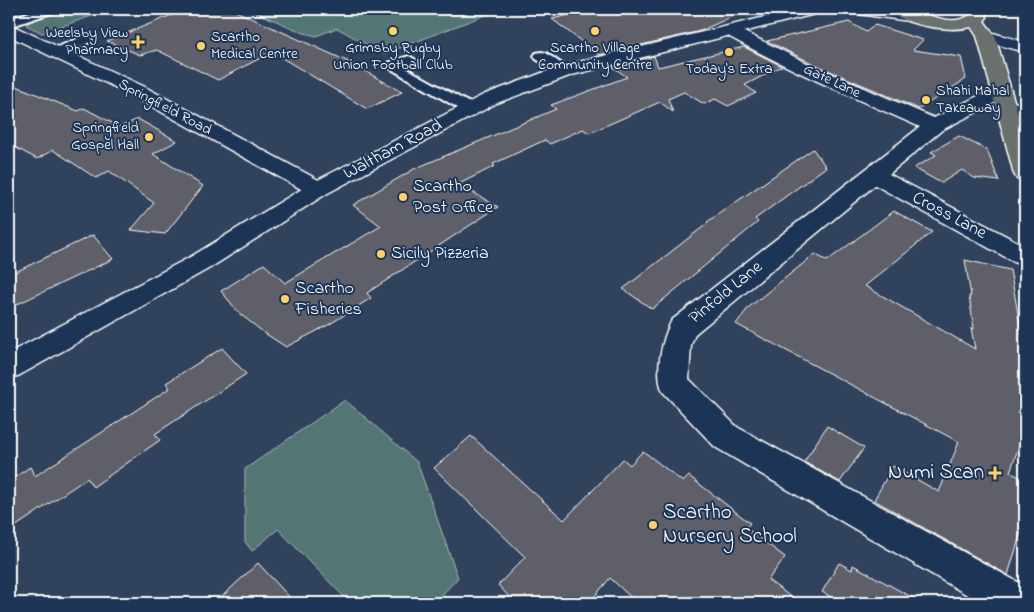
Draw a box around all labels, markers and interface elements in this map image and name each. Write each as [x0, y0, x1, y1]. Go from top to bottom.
place label: Weelsby View Pharmacy [46, 22, 128, 62]
marker: Grimsby Rugby Union Football Club [387, 25, 399, 37]
marker: Scartho Village Community Centre [589, 25, 601, 37]
place label: Scartho Medical Centre [211, 26, 298, 65]
marker: Weelsby View Pharmacy [132, 36, 144, 48]
place label: Grimsby Rugby Union Football Club [333, 37, 453, 76]
place label: Scartho Village Community Centre [538, 37, 652, 77]
marker: Scartho Medical Centre [195, 40, 207, 52]
marker: Today's Extra [723, 46, 735, 58]
place label: Today's Extra [685, 58, 773, 81]
street label: Gate Lane [800, 58, 864, 104]
street label: Springfield Road [114, 73, 216, 142]
place label: Shahi Mahal Takeaway [936, 80, 1009, 120]
marker: Shahi Mahal Takeaway [920, 94, 932, 106]
street label: Waltham Road [339, 113, 447, 187]
place label: Springfield Gospel Hall [71, 117, 140, 156]
marker: Springfield Gospel Hall [143, 131, 155, 143]
place label: Scartho Post Office [413, 174, 494, 221]
street label: Cross Lane [907, 186, 992, 247]
marker: Scartho Post Office [397, 191, 409, 203]
place label: Sicily Pizzeria [391, 241, 489, 267]
marker: Sicily Pizzeria [375, 248, 387, 260]
street label: Pinfold Lane [683, 254, 769, 331]
place label: Scartho Fisheries [294, 276, 362, 323]
marker: Scartho Fisheries [279, 293, 291, 305]
place label: Numi Scan [888, 458, 984, 488]
marker: Numi Scan [988, 466, 1002, 480]
place label: Scartho Nursery School [663, 498, 797, 554]
marker: Scartho Nursery School [647, 519, 659, 531]

